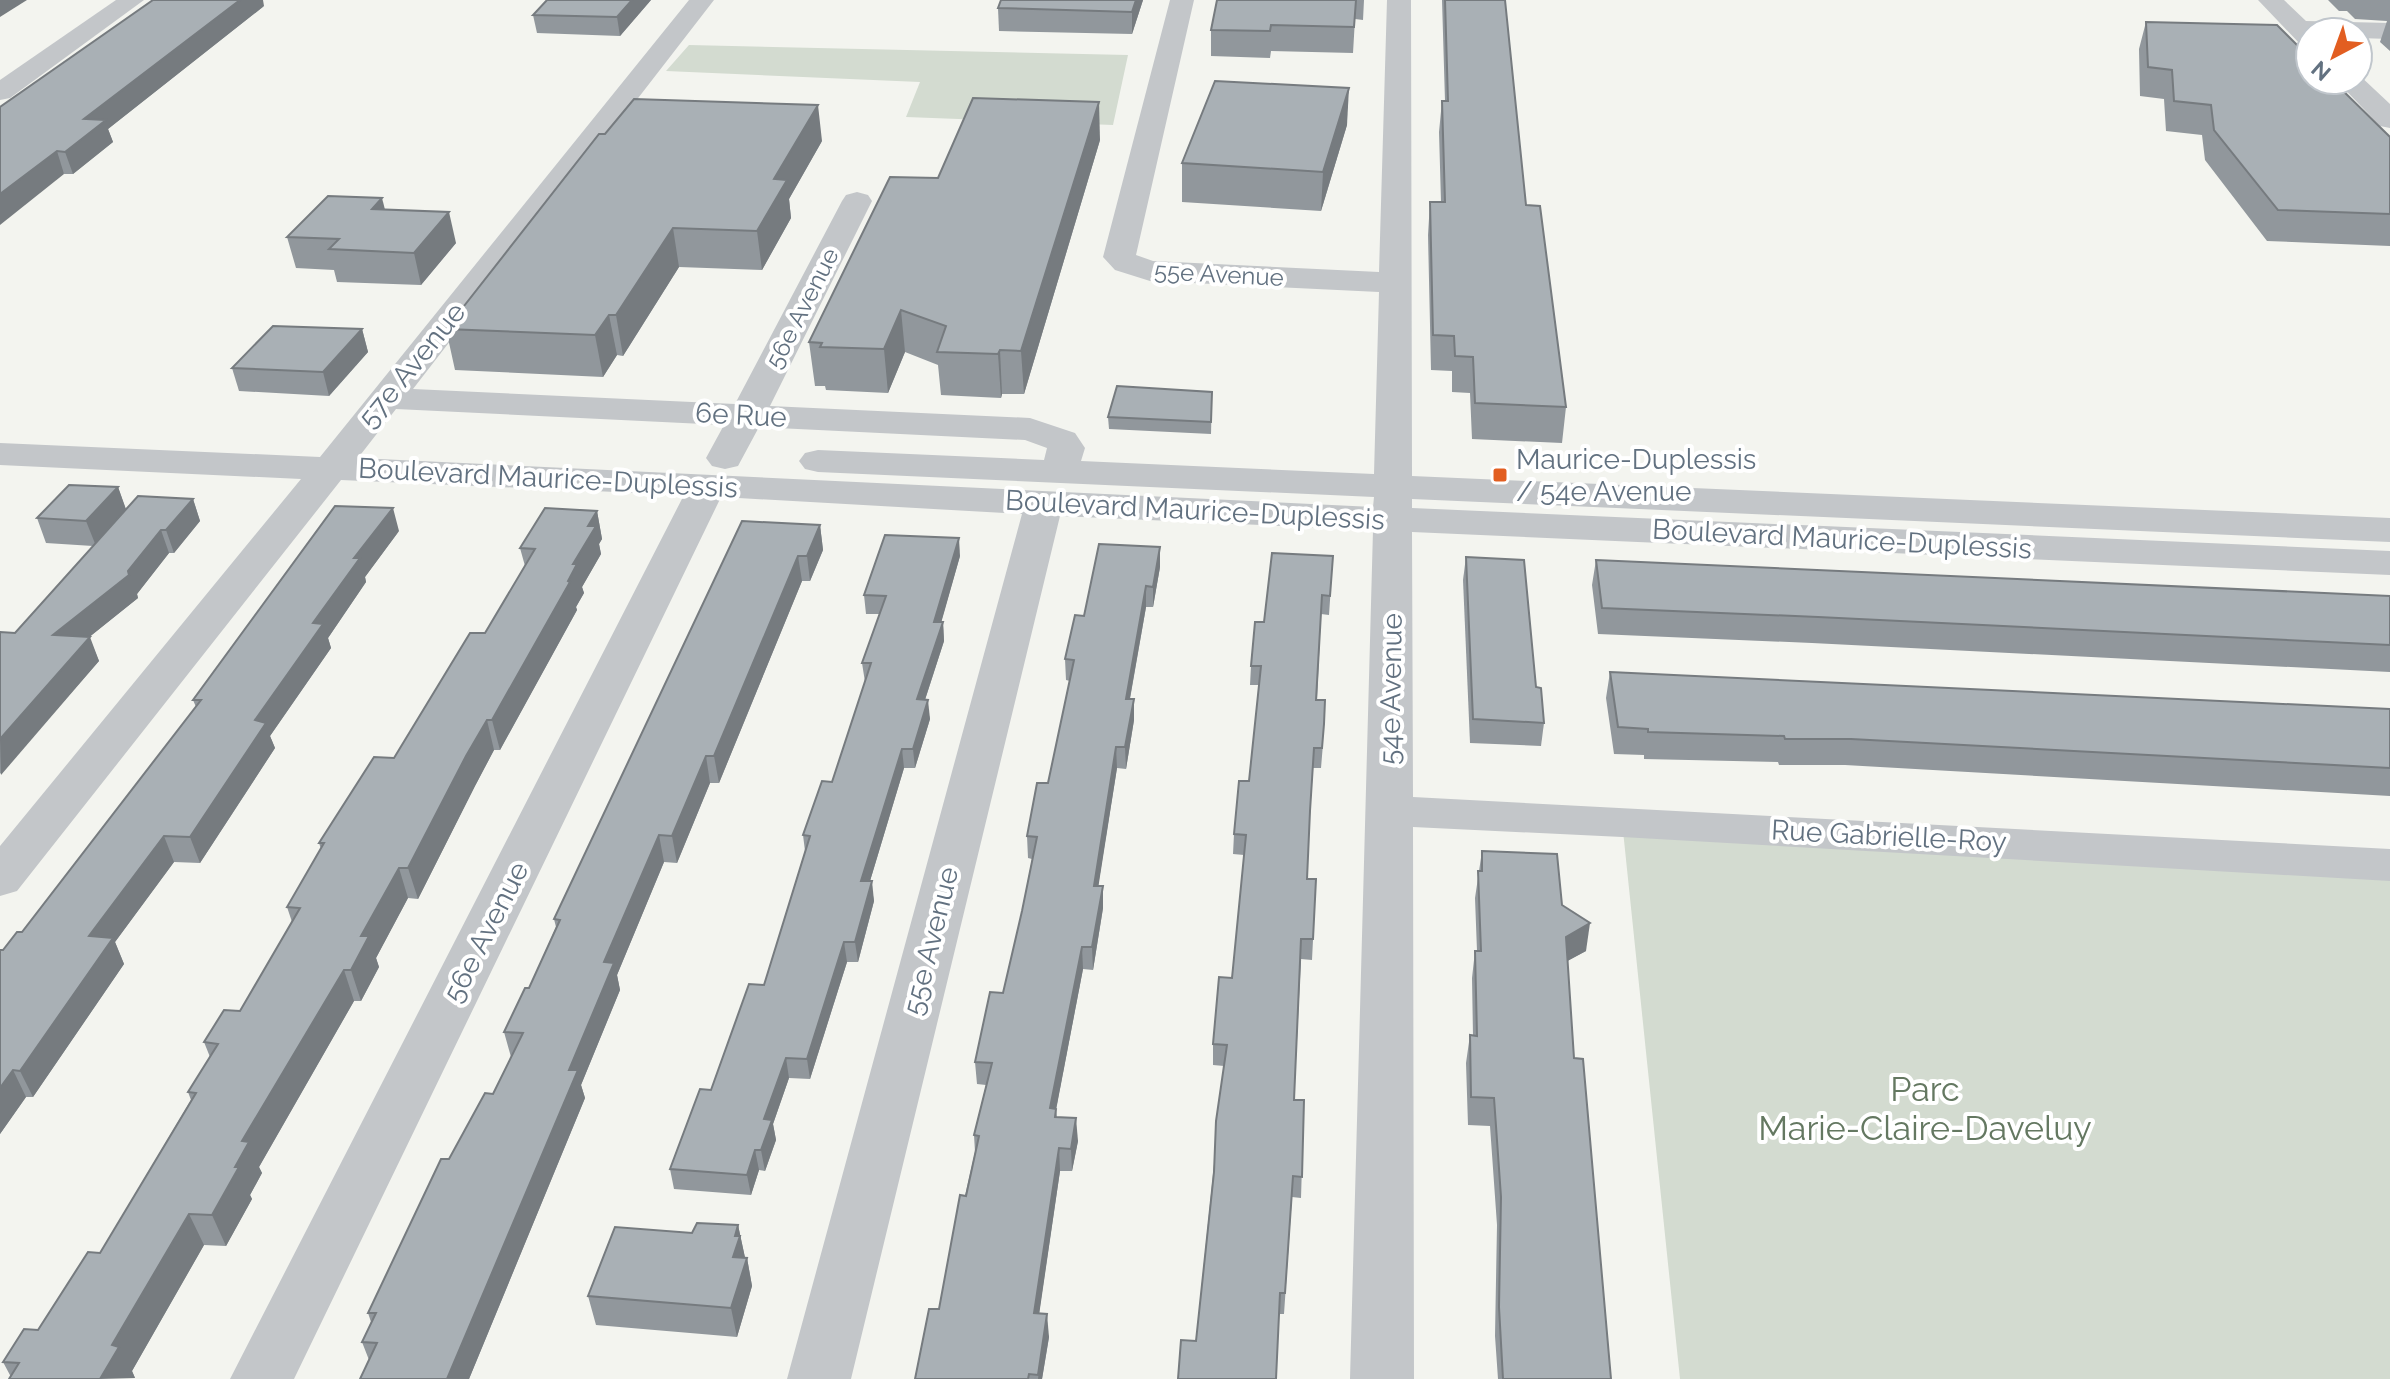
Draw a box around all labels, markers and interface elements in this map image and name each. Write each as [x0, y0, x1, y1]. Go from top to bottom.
north arrow [2294, 16, 2374, 96]
text: N [2306, 56, 2336, 86]
street label: 56e Avenue [759, 243, 845, 373]
street label: 55e Avenue [1153, 256, 1285, 292]
street label: 57e Avenue [352, 296, 472, 434]
street label: 6e Rue [694, 396, 788, 434]
place label: Maurice-Duplessis / 54e Avenue [1516, 443, 1756, 508]
street label: Boulevard Maurice-Duplessis [357, 452, 739, 504]
marker: Maurice-Duplessis / 54e Avenue [1491, 466, 1509, 484]
street label: Boulevard Maurice-Duplessis [1004, 484, 1386, 536]
street label: Boulevard Maurice-Duplessis [1651, 513, 2033, 565]
street label: 54e Avenue [1373, 613, 1409, 765]
street label: Rue Gabrielle-Roy [1770, 813, 2008, 859]
street label: 56e Avenue [437, 856, 535, 1008]
street label: 55e Avenue [897, 864, 965, 1018]
park label: Parc Marie-Claire-Daveluy [1758, 1069, 2092, 1148]

